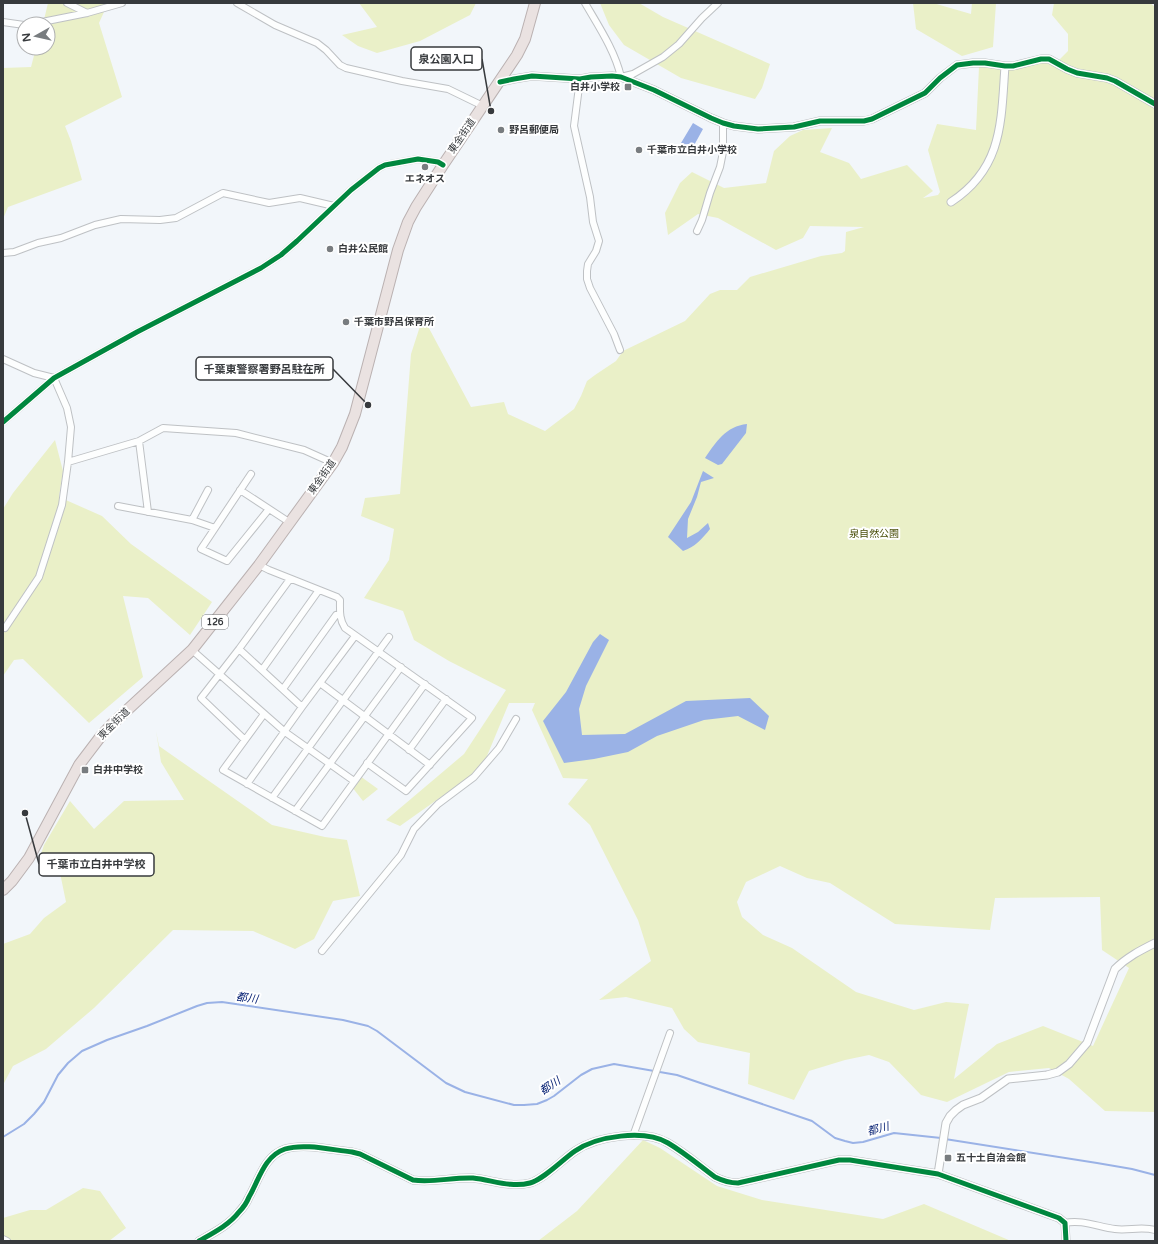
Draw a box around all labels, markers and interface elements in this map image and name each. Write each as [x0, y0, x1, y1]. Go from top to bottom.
north arrow [16, 16, 56, 56]
text: N [20, 32, 34, 43]
callout: 泉公園入口 [411, 47, 482, 70]
text: 泉公園入口 [419, 53, 474, 66]
place label: 白井小学校 [570, 81, 620, 93]
marker: 白井小学校 [623, 82, 633, 92]
street label: 東金街道 [446, 116, 478, 156]
place label: 野呂郵便局 [509, 124, 559, 136]
marker: 野呂郵便局 [496, 125, 506, 135]
place label: 千葉市立白井小学校 [647, 144, 737, 156]
marker: 千葉市立白井小学校 [634, 145, 644, 155]
marker: エネオス [420, 162, 430, 172]
place label: エネオス [405, 173, 445, 185]
place label: 白井公民館 [338, 243, 388, 255]
marker: 白井公民館 [325, 244, 335, 254]
place label: 千葉市野呂保育所 [354, 316, 434, 328]
marker: 千葉市野呂保育所 [341, 317, 351, 327]
callout: 千葉東警察署野呂駐在所 [196, 357, 333, 380]
text: 千葉東警察署野呂駐在所 [204, 363, 325, 376]
street label: 東金街道 [306, 457, 338, 497]
park label: 泉自然公園 [849, 528, 899, 540]
road number: 126 [202, 615, 228, 629]
street label: 東金街道 [96, 706, 132, 742]
place label: 白井中学校 [93, 764, 143, 776]
marker: 白井中学校 [80, 765, 90, 775]
callout: 千葉市立白井中学校 [39, 853, 154, 876]
text: 千葉市立白井中学校 [47, 858, 146, 871]
water label: 都川 [235, 990, 260, 1006]
water label: 都川 [537, 1074, 564, 1098]
water label: 都川 [866, 1120, 891, 1138]
place label: 五十土自治会館 [956, 1152, 1026, 1164]
marker: 五十土自治会館 [943, 1153, 953, 1163]

